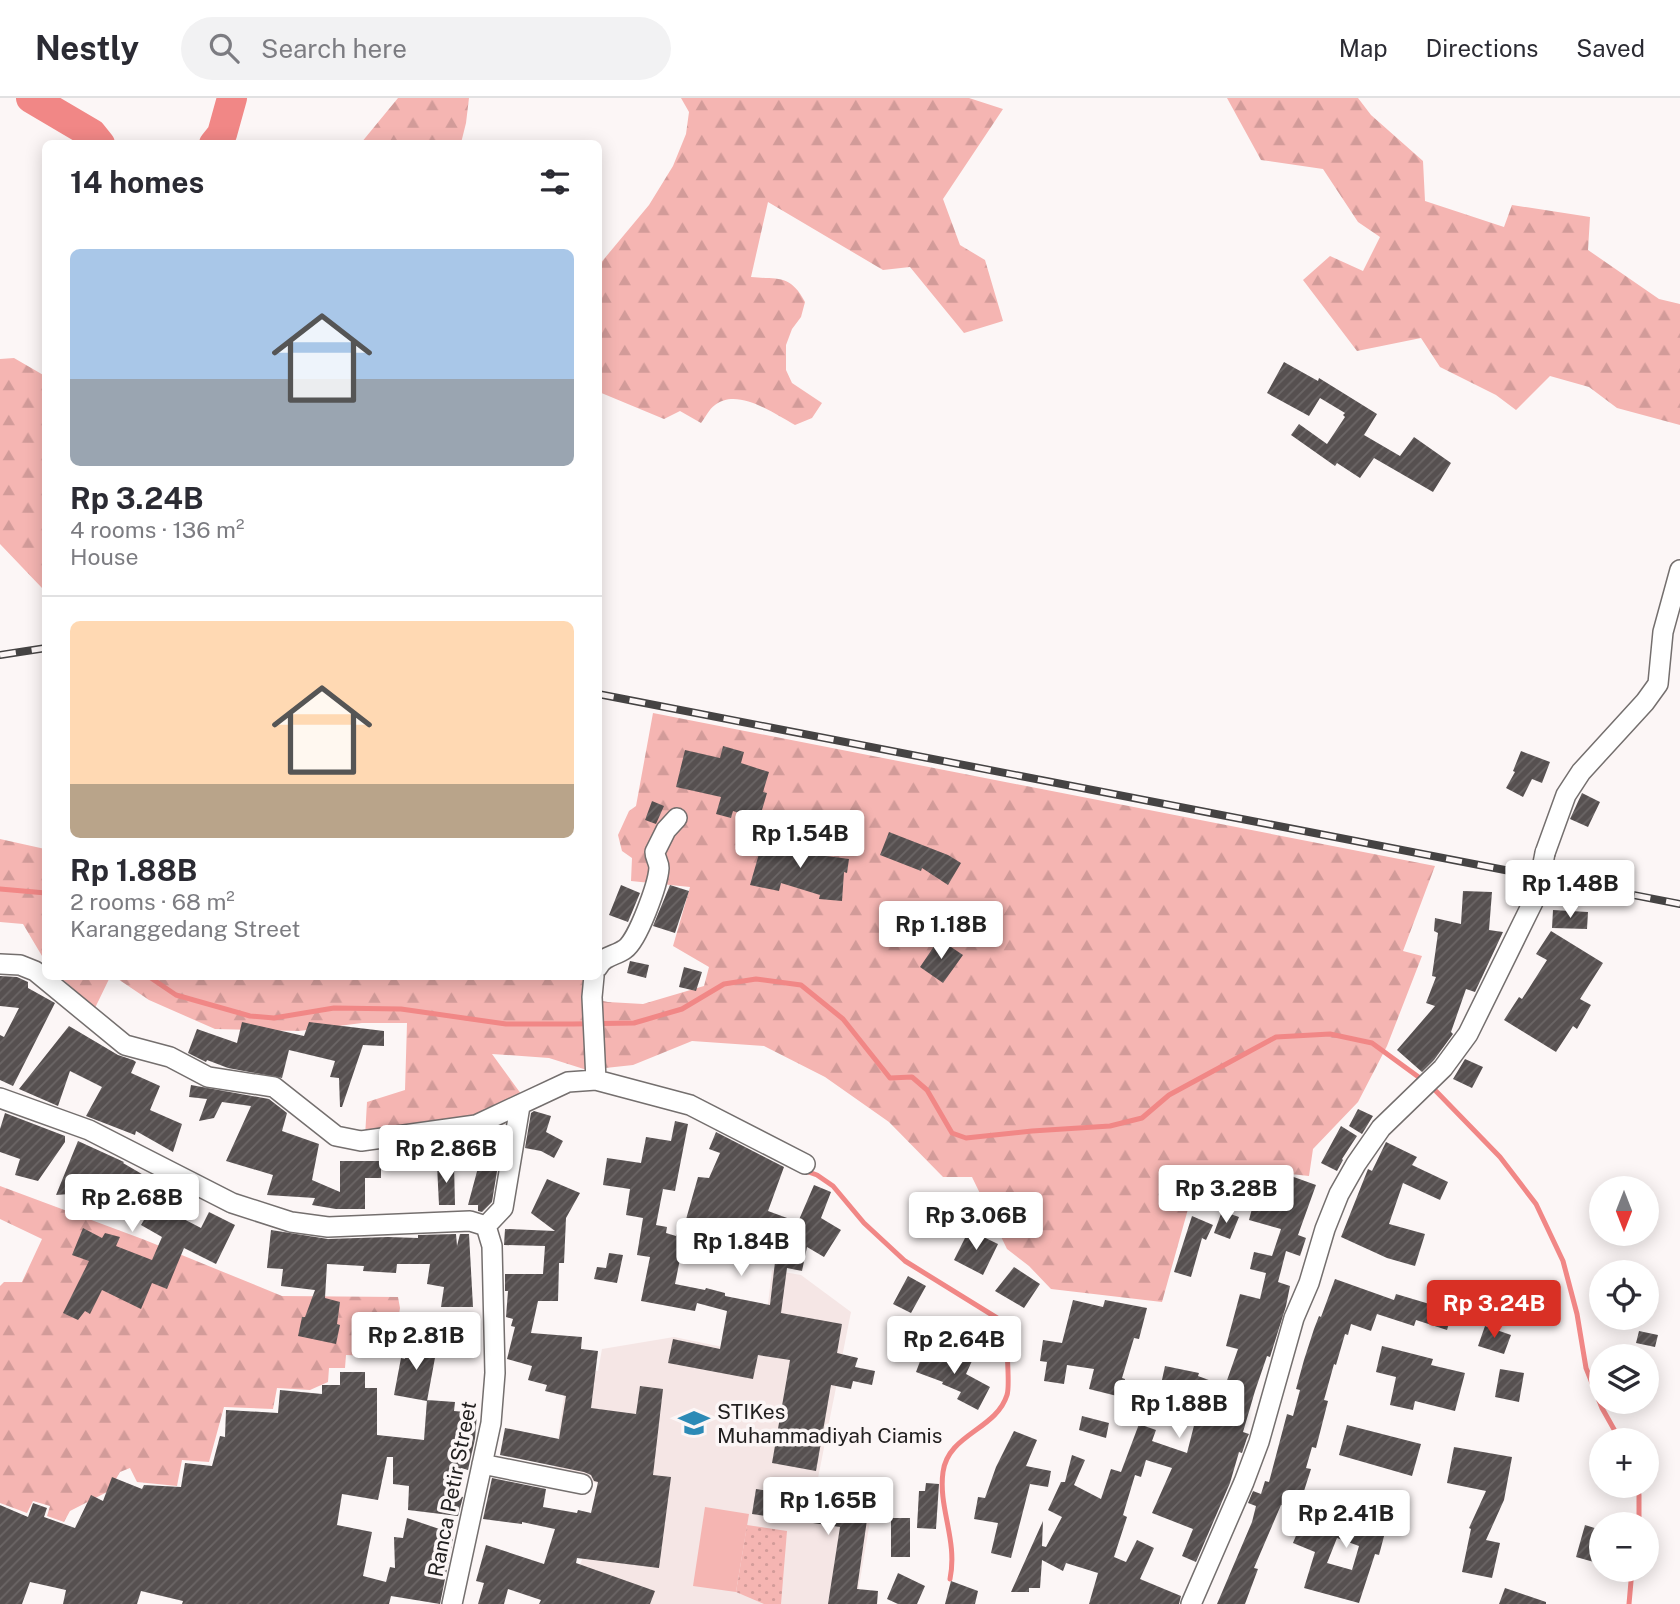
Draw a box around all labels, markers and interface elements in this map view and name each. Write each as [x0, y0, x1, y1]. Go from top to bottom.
search box [181, 17, 671, 80]
text: Nestly [35, 29, 139, 67]
icon: search [205, 29, 243, 67]
text: Search here [261, 33, 407, 64]
text: Map [1339, 34, 1388, 62]
text: Directions [1426, 34, 1538, 62]
text: Saved [1576, 34, 1645, 62]
icon: filters [536, 163, 574, 201]
text: 14 homes [70, 164, 204, 200]
icon: home [259, 295, 385, 421]
text: Rp 3.24B [70, 480, 204, 516]
text: 4 rooms · 136 m² [70, 516, 244, 543]
text: House [70, 543, 138, 570]
icon: home [259, 667, 385, 793]
pin: Rp 1.54B [728, 810, 872, 870]
text: Rp 1.54B [751, 819, 849, 846]
text: Rp 1.88B [70, 852, 197, 888]
pin: Rp 1.48B [1498, 860, 1642, 920]
text: Rp 1.48B [1521, 869, 1619, 896]
text: 2 rooms · 68 m² [70, 888, 235, 915]
pin: Rp 1.18B [869, 902, 1013, 961]
text: Rp 1.18B [895, 910, 987, 937]
text: Karanggedang Street [70, 915, 301, 942]
pin: Rp 2.86B [374, 1126, 518, 1185]
text: Rp 2.86B [395, 1134, 497, 1161]
pin: Rp 3.28B [1154, 1166, 1298, 1225]
pin: Rp 2.68B [60, 1174, 204, 1234]
text: Rp 3.28B [1175, 1174, 1277, 1201]
north arrow [1589, 1176, 1659, 1246]
map controls [1589, 1176, 1659, 1582]
text: Rp 2.68B [81, 1183, 183, 1210]
pin: Rp 3.06B [904, 1192, 1048, 1252]
text: Rp 3.06B [925, 1201, 1027, 1228]
pin: Rp 1.84B [669, 1218, 813, 1278]
text: Rp 1.84B [692, 1227, 790, 1254]
button: locate [1589, 1260, 1659, 1330]
pin: Rp 3.24B [1422, 1280, 1566, 1340]
text: Rp 3.24B [1443, 1289, 1545, 1316]
pin: Rp 2.81B [344, 1312, 488, 1372]
pin: Rp 2.64B [882, 1316, 1026, 1376]
text: Rp 2.81B [368, 1321, 464, 1348]
text: Rp 2.64B [903, 1325, 1005, 1352]
button: layers [1589, 1344, 1659, 1414]
pin: Rp 1.88B [1107, 1380, 1251, 1440]
text: Rp 1.88B [1130, 1389, 1228, 1416]
street label: Ranca Petir Street [423, 1399, 481, 1579]
place label: STIKes Muhammadiyah Ciamis [717, 1399, 942, 1448]
school or university icon: STIKes Muhammadiyah Ciamis [677, 1406, 711, 1440]
button: + [1589, 1428, 1659, 1498]
pin: Rp 1.65B [756, 1478, 900, 1537]
text: Rp 1.65B [779, 1486, 877, 1513]
pin: Rp 2.41B [1274, 1490, 1418, 1550]
text: Rp 2.41B [1298, 1499, 1394, 1526]
button: − [1589, 1512, 1659, 1582]

